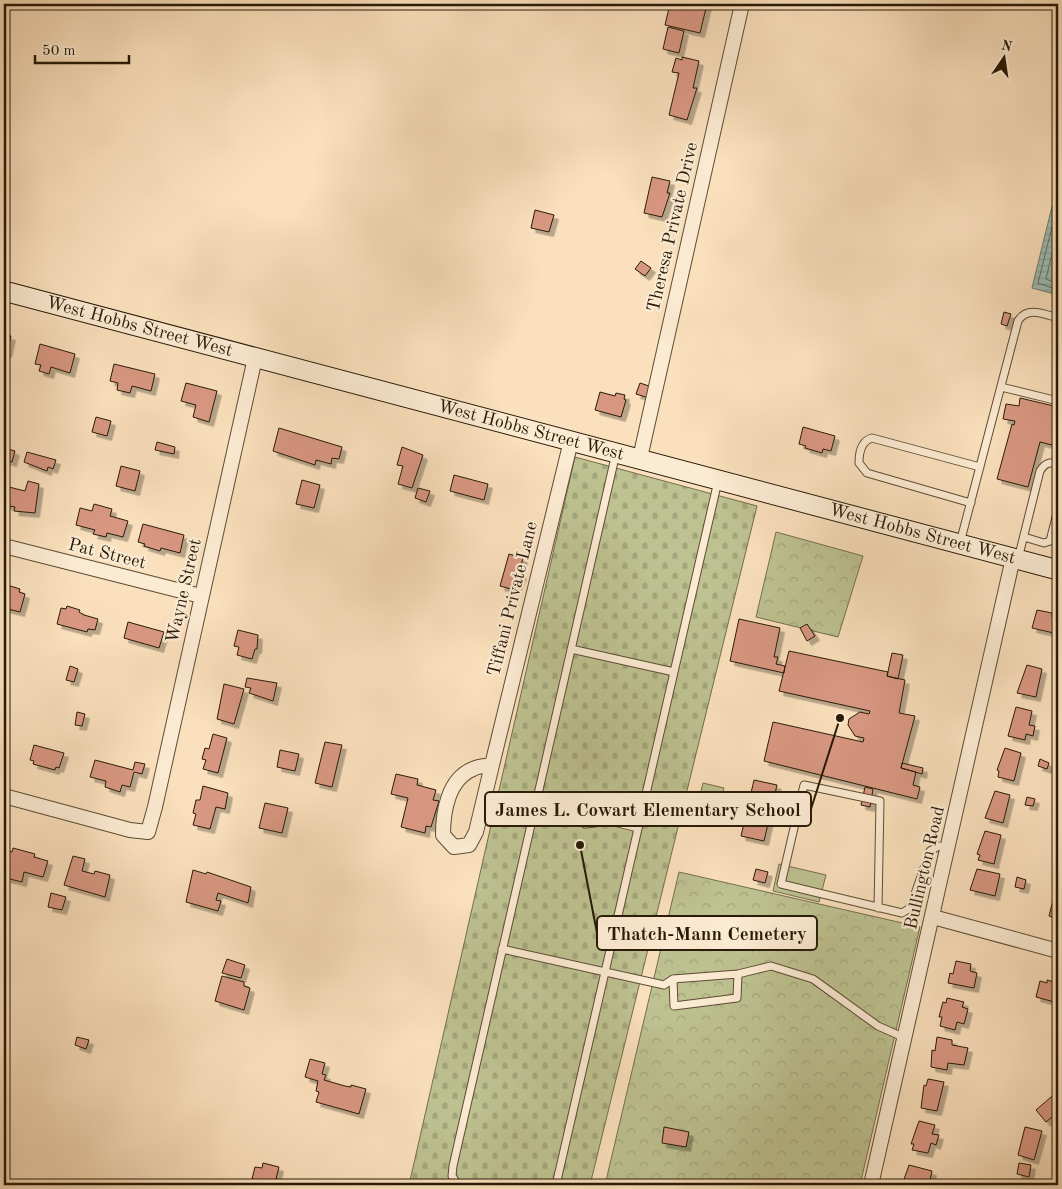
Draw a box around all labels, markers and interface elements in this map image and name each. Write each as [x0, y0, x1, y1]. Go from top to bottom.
scale bar [35, 32, 129, 64]
north arrow [980, 32, 1030, 82]
text: N [1000, 38, 1014, 54]
text: 50 m [42, 44, 76, 59]
street label: Theresa Private Drive [645, 140, 701, 314]
street label: West Hobbs Street West [44, 294, 234, 360]
street label: West Hobbs Street West [436, 397, 626, 464]
street label: West Hobbs Street West [827, 501, 1018, 567]
street label: Tiffani Private Lane [485, 520, 541, 678]
street label: Pat Street [66, 536, 148, 572]
street label: Wayne Street [163, 537, 205, 645]
callout: James L. Cowart Elementary School [485, 792, 811, 826]
text: James L. Cowart Elementary School [495, 802, 801, 821]
street label: Bullington Road [902, 805, 948, 931]
callout: Thatch-Mann Cemetery [597, 916, 817, 950]
text: Thatch-Mann Cemetery [607, 926, 807, 945]

